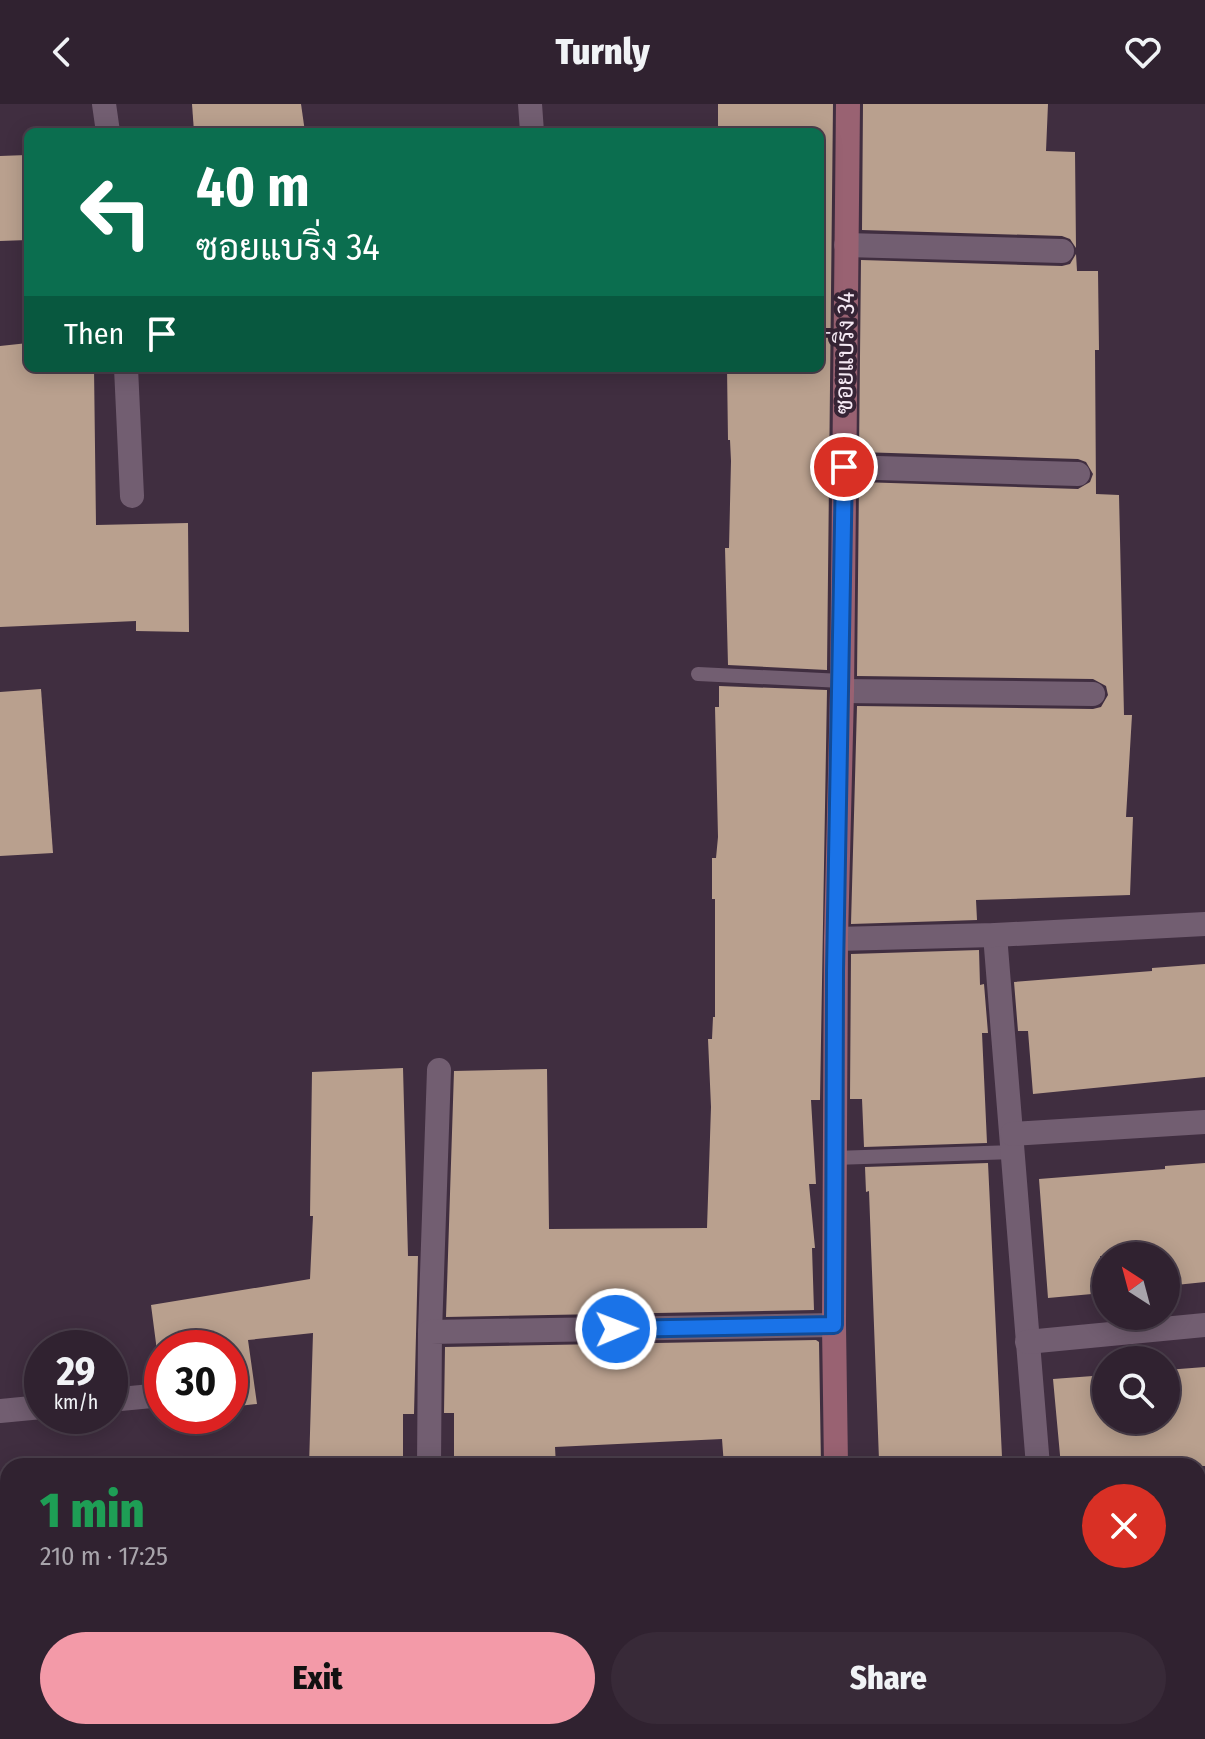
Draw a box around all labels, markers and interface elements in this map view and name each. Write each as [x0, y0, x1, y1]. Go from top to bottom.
icon: back [40, 30, 84, 74]
text: Turnly [555, 30, 650, 74]
icon: heart [1121, 30, 1165, 74]
text: 40 m [196, 154, 310, 221]
icon: left [64, 160, 168, 264]
text: ซอยแบริ่ง 34 [196, 226, 380, 270]
street label: ซอยแบริ่ง 34 [824, 291, 860, 414]
icon: arrive [140, 312, 184, 356]
text: Then [64, 316, 124, 352]
pin [810, 433, 878, 501]
icon: arrive [822, 445, 866, 489]
north arrow [1092, 1242, 1180, 1330]
map controls [1092, 1242, 1180, 1434]
position arrow [574, 1287, 658, 1371]
speed limit sign: 30 [144, 1330, 248, 1434]
button: search [1092, 1346, 1180, 1434]
text: 29 [56, 1348, 95, 1396]
text: km/h [54, 1390, 98, 1414]
text: 1 min [40, 1482, 144, 1540]
button: close [1082, 1484, 1166, 1568]
text: 210 m · 17:25 [40, 1541, 168, 1572]
button: Exit [40, 1632, 595, 1724]
button: Share [611, 1632, 1166, 1724]

